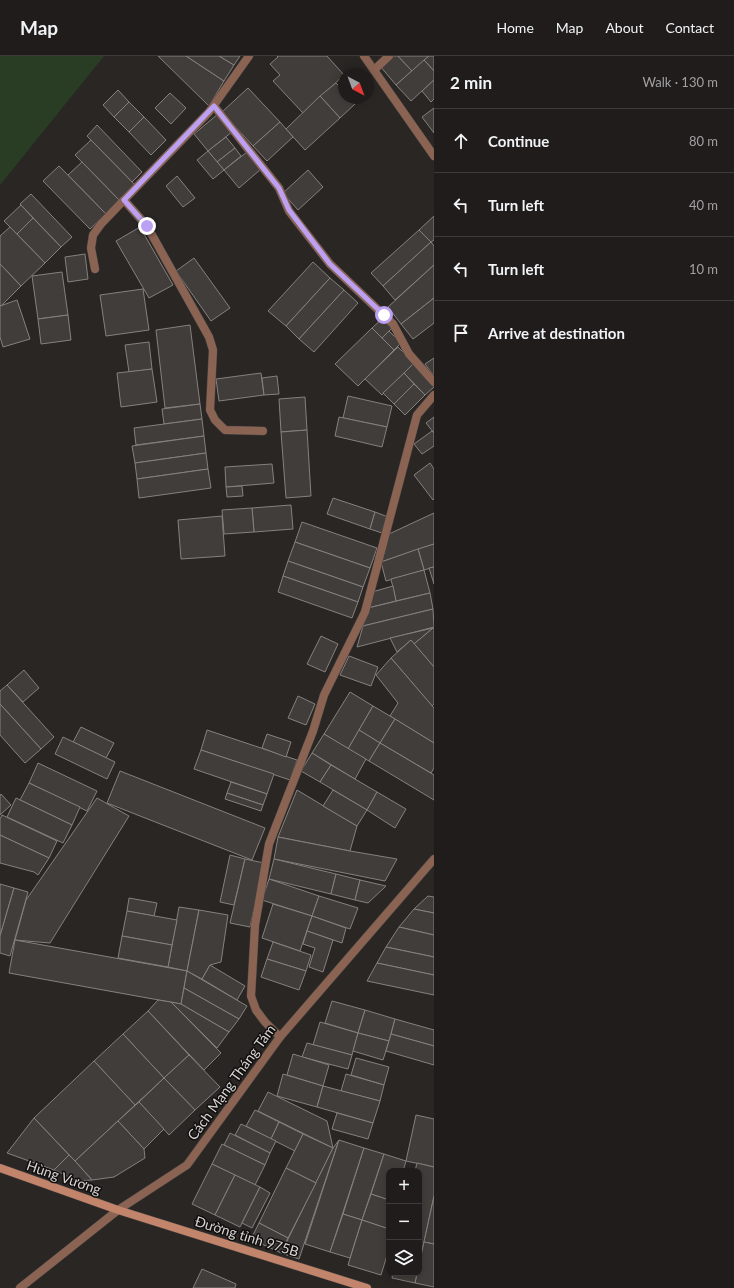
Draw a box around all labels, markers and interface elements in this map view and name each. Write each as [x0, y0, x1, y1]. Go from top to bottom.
text: Map [20, 16, 58, 39]
text: Home [496, 19, 534, 36]
text: Map [556, 19, 583, 36]
text: About [605, 19, 643, 36]
text: Contact [665, 19, 714, 36]
north arrow [338, 68, 374, 104]
text: 2 min [450, 72, 492, 93]
text: Walk · 130 m [642, 74, 718, 90]
icon: ahead [450, 130, 472, 152]
text: Continue [488, 132, 549, 150]
text: 80 m [689, 133, 718, 149]
icon: left [450, 194, 472, 216]
text: Turn left [488, 196, 544, 214]
text: 40 m [689, 197, 718, 213]
route end [138, 217, 156, 235]
icon: left [450, 258, 472, 280]
text: Turn left [488, 260, 544, 278]
text: 10 m [689, 261, 718, 277]
route start [375, 306, 393, 324]
icon: arrive [450, 322, 472, 344]
text: Arrive at destination [488, 324, 625, 342]
street label: Cách Mạng Tháng Tám [183, 1021, 279, 1143]
street label: Hùng Vương [24, 1156, 104, 1198]
map controls [386, 1168, 422, 1276]
button: + [386, 1168, 422, 1204]
button: − [386, 1204, 422, 1240]
street label: Đường tỉnh 975B [193, 1212, 301, 1260]
button: layers [386, 1240, 422, 1276]

